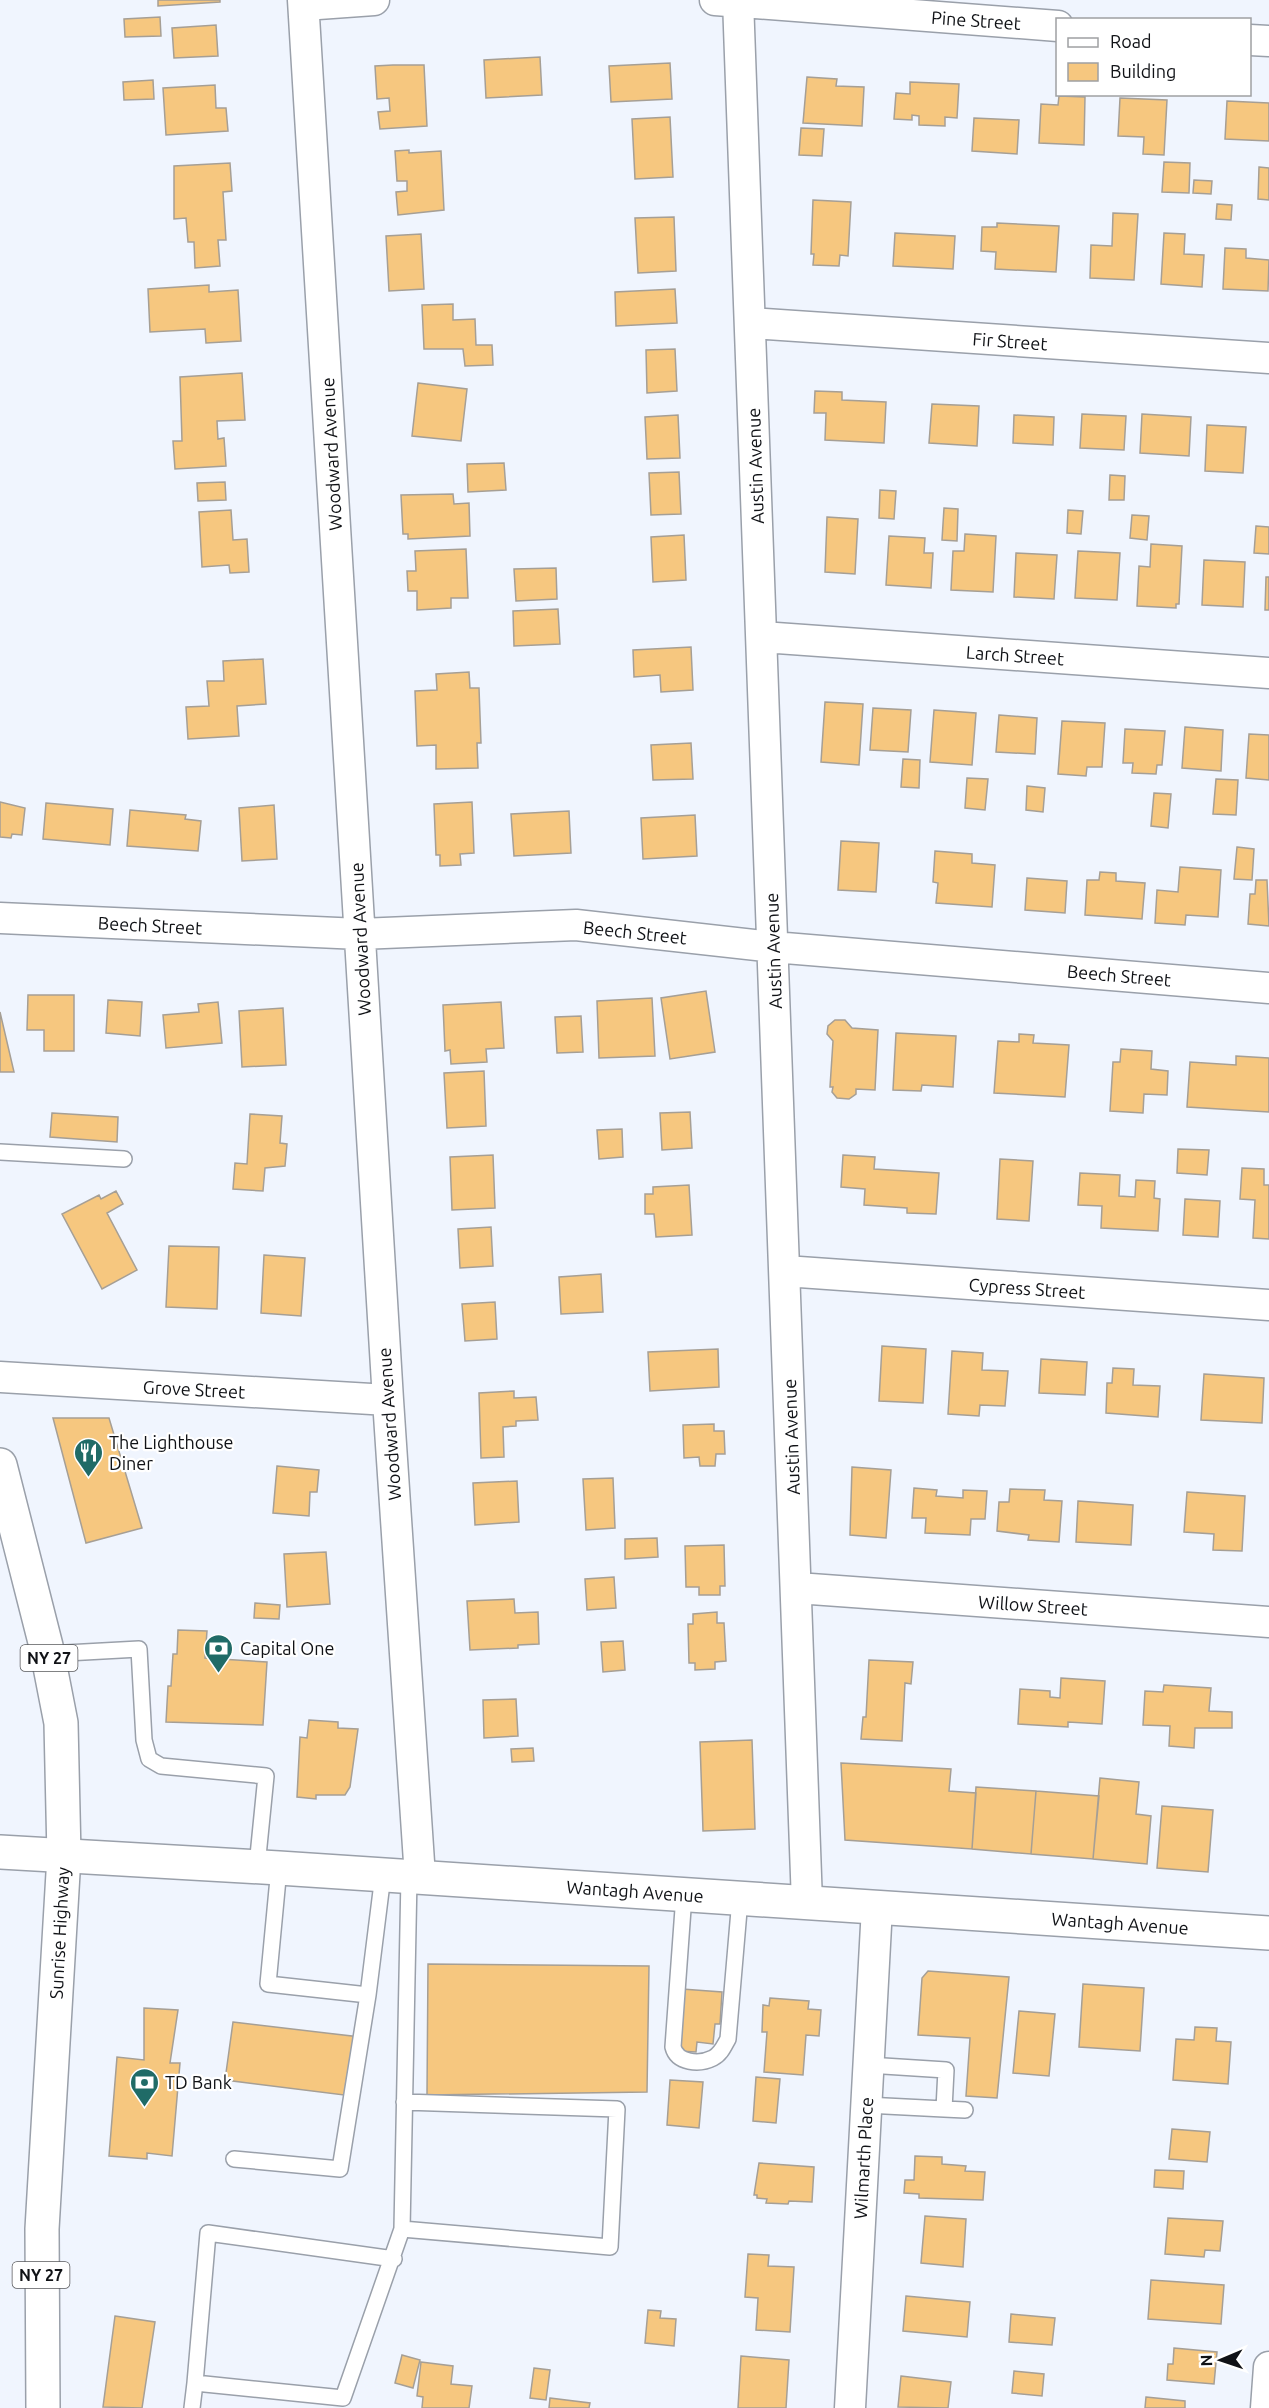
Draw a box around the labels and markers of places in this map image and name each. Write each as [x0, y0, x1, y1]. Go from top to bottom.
place label: The Lighthouse Diner [109, 1432, 233, 1473]
restaurant icon: The Lighthouse Diner [72, 1436, 104, 1478]
bank icon: Capital One [203, 1632, 235, 1674]
place label: Capital One [240, 1638, 335, 1658]
bank icon: TD Bank [128, 2066, 160, 2108]
place label: TD Bank [165, 2072, 232, 2092]

